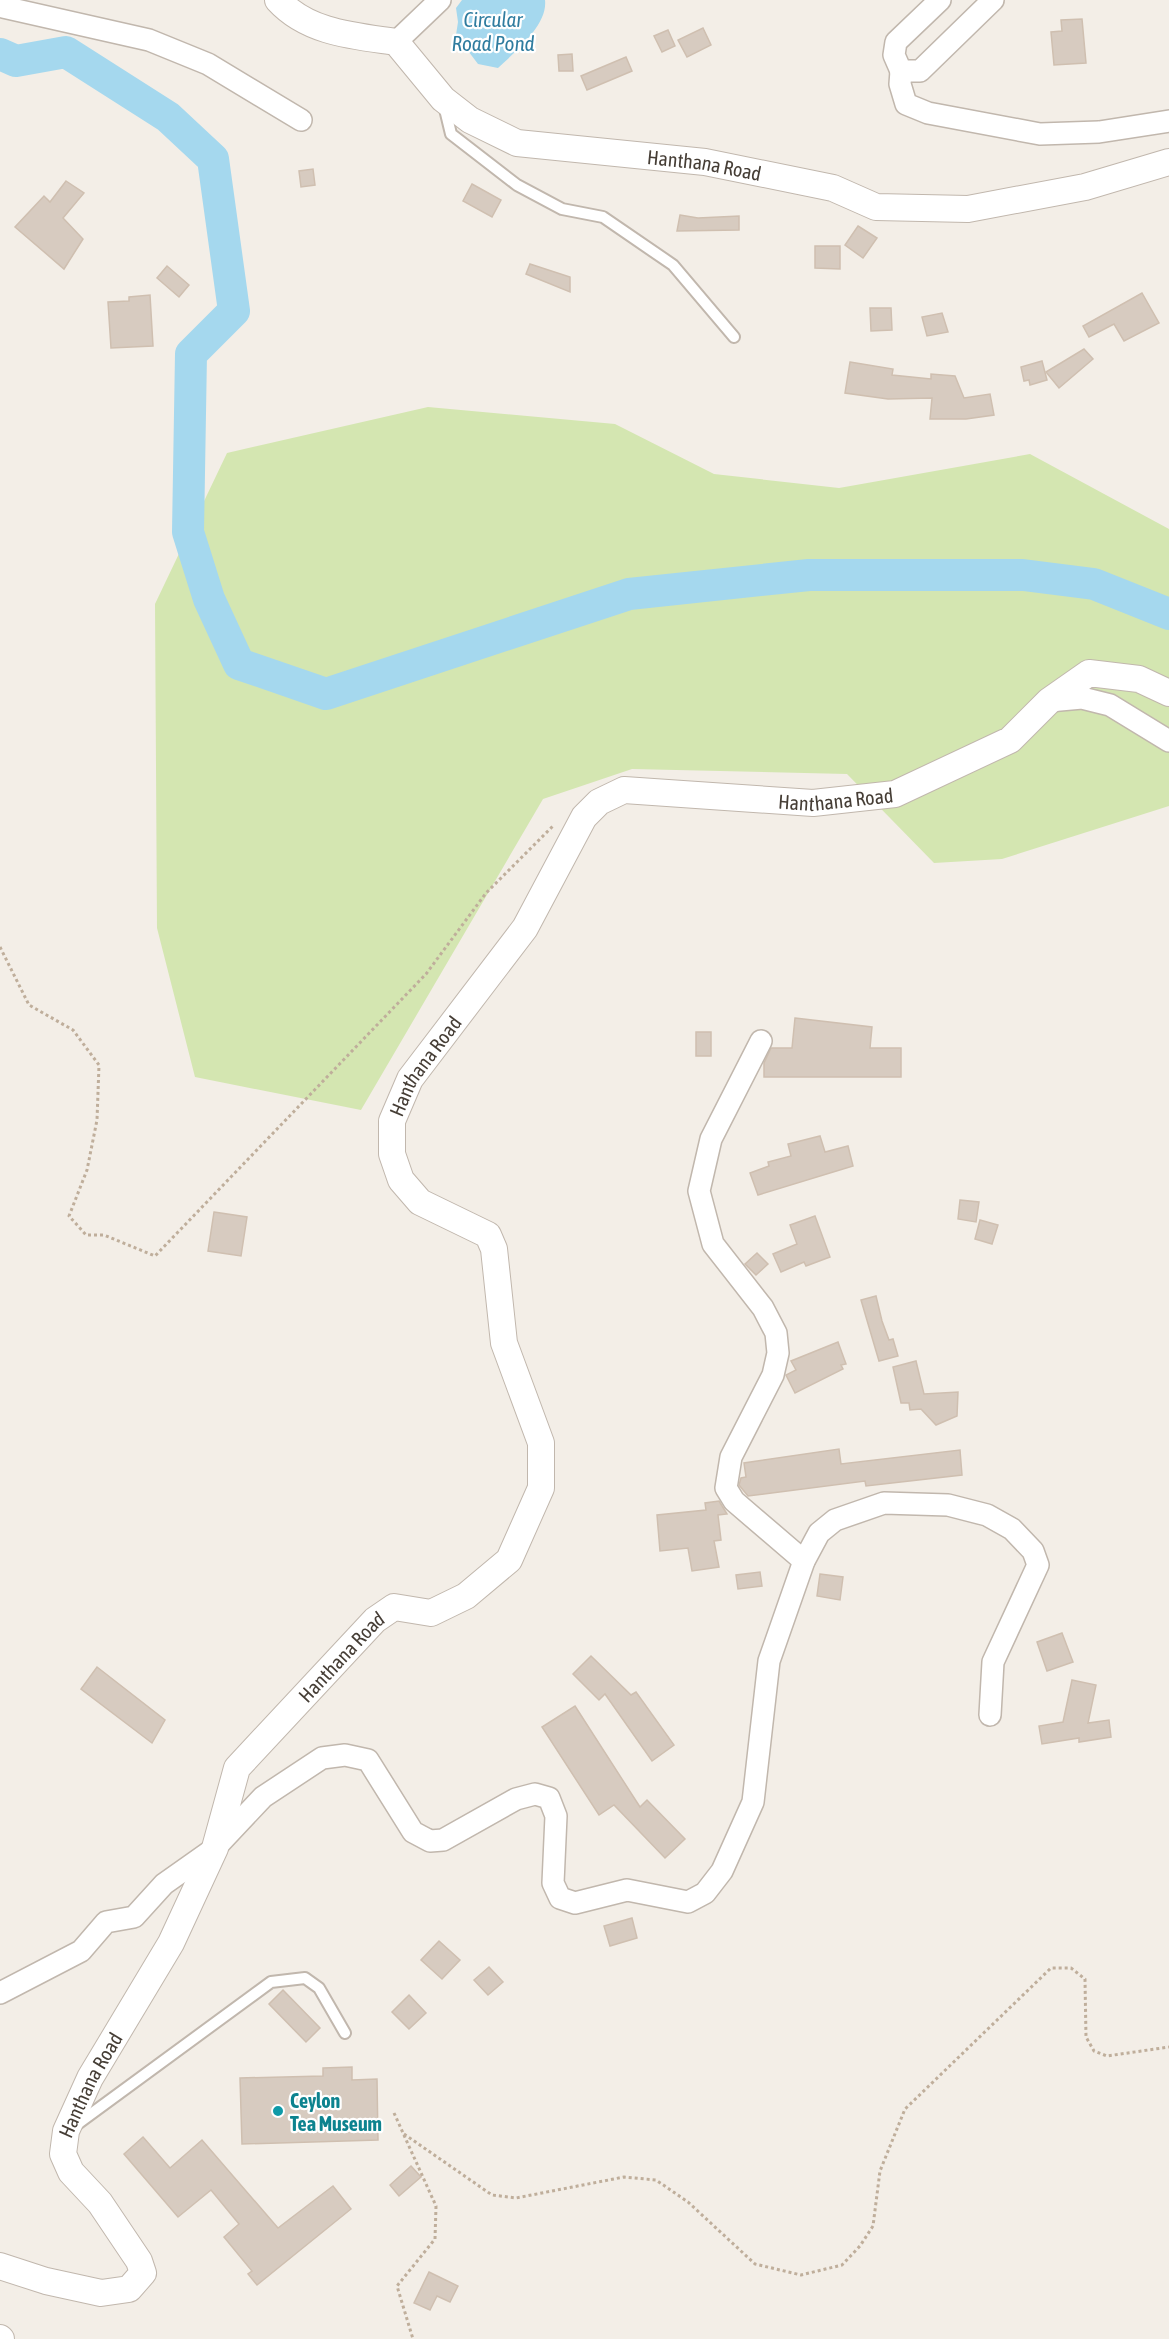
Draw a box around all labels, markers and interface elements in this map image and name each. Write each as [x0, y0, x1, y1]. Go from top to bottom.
water label: Circular Road Pond [451, 7, 535, 55]
street label: Hanthana Road [646, 145, 763, 185]
street label: Hanthana Road [777, 783, 894, 815]
street label: Hanthana Road [384, 1011, 465, 1119]
street label: Hanthana Road [293, 1606, 388, 1706]
street label: Hanthana Road [53, 2028, 126, 2141]
place label: Ceylon Tea Museum [290, 2089, 382, 2135]
marker: Ceylon Tea Museum [271, 2104, 285, 2118]

